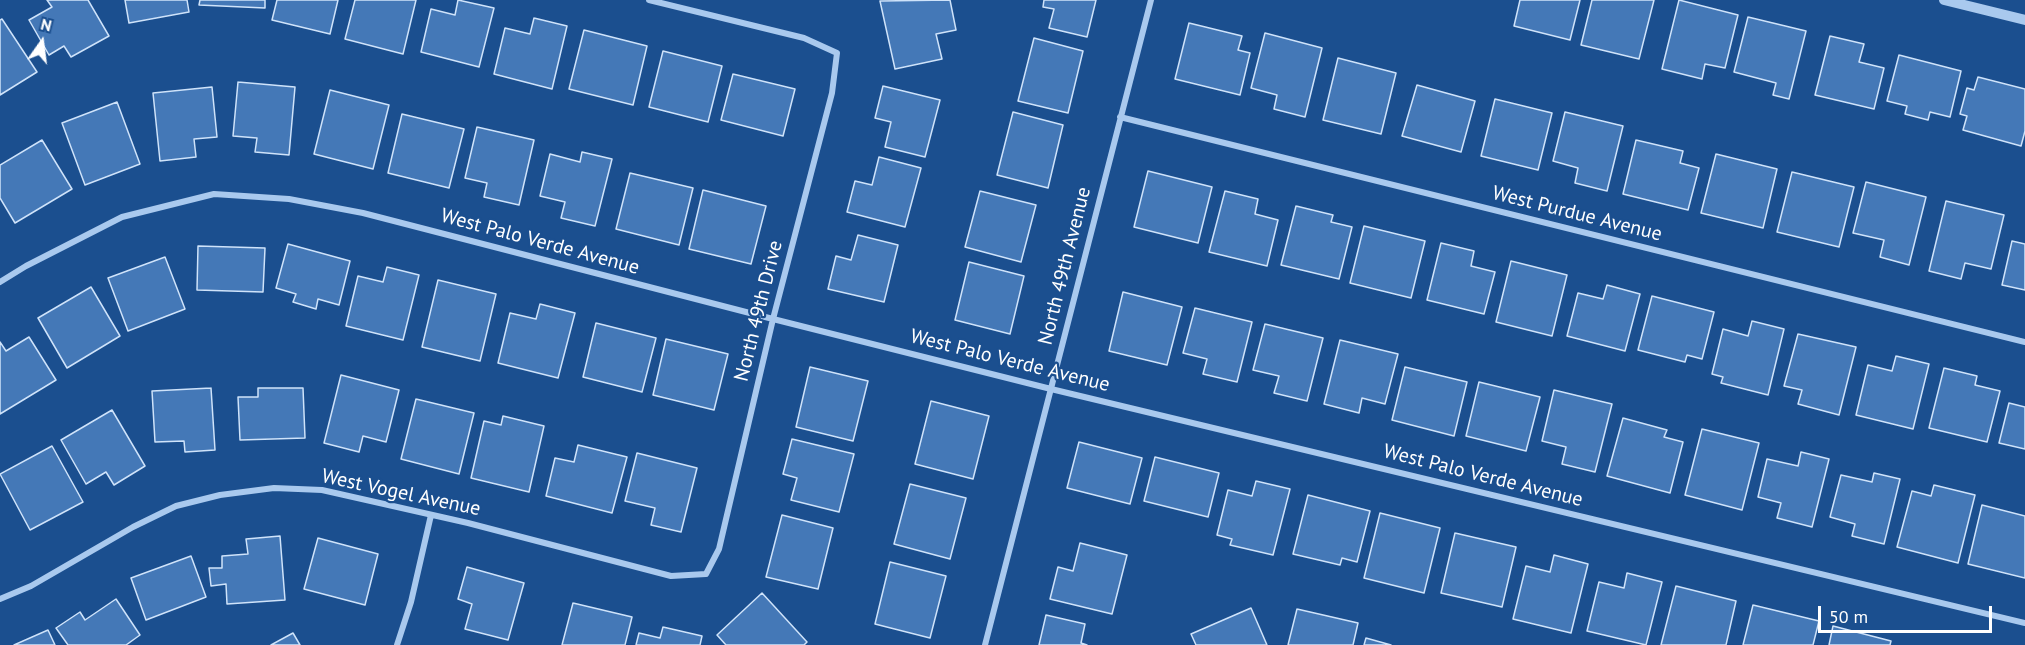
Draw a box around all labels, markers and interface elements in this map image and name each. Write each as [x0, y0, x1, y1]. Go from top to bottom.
north arrow [12, 12, 72, 72]
text: N [39, 14, 54, 36]
street label: West Purdue Avenue [1490, 181, 1664, 247]
street label: North 49th Avenue [1034, 185, 1096, 347]
street label: West Palo Verde Avenue [438, 204, 642, 280]
street label: North 49th Drive [730, 238, 788, 384]
street label: West Palo Verde Avenue [908, 325, 1112, 397]
street label: West Palo Verde Avenue [1381, 440, 1585, 512]
street label: West Vogel Avenue [319, 464, 483, 522]
scale bar [1821, 594, 1995, 632]
text: 50 m [1829, 605, 1868, 628]

